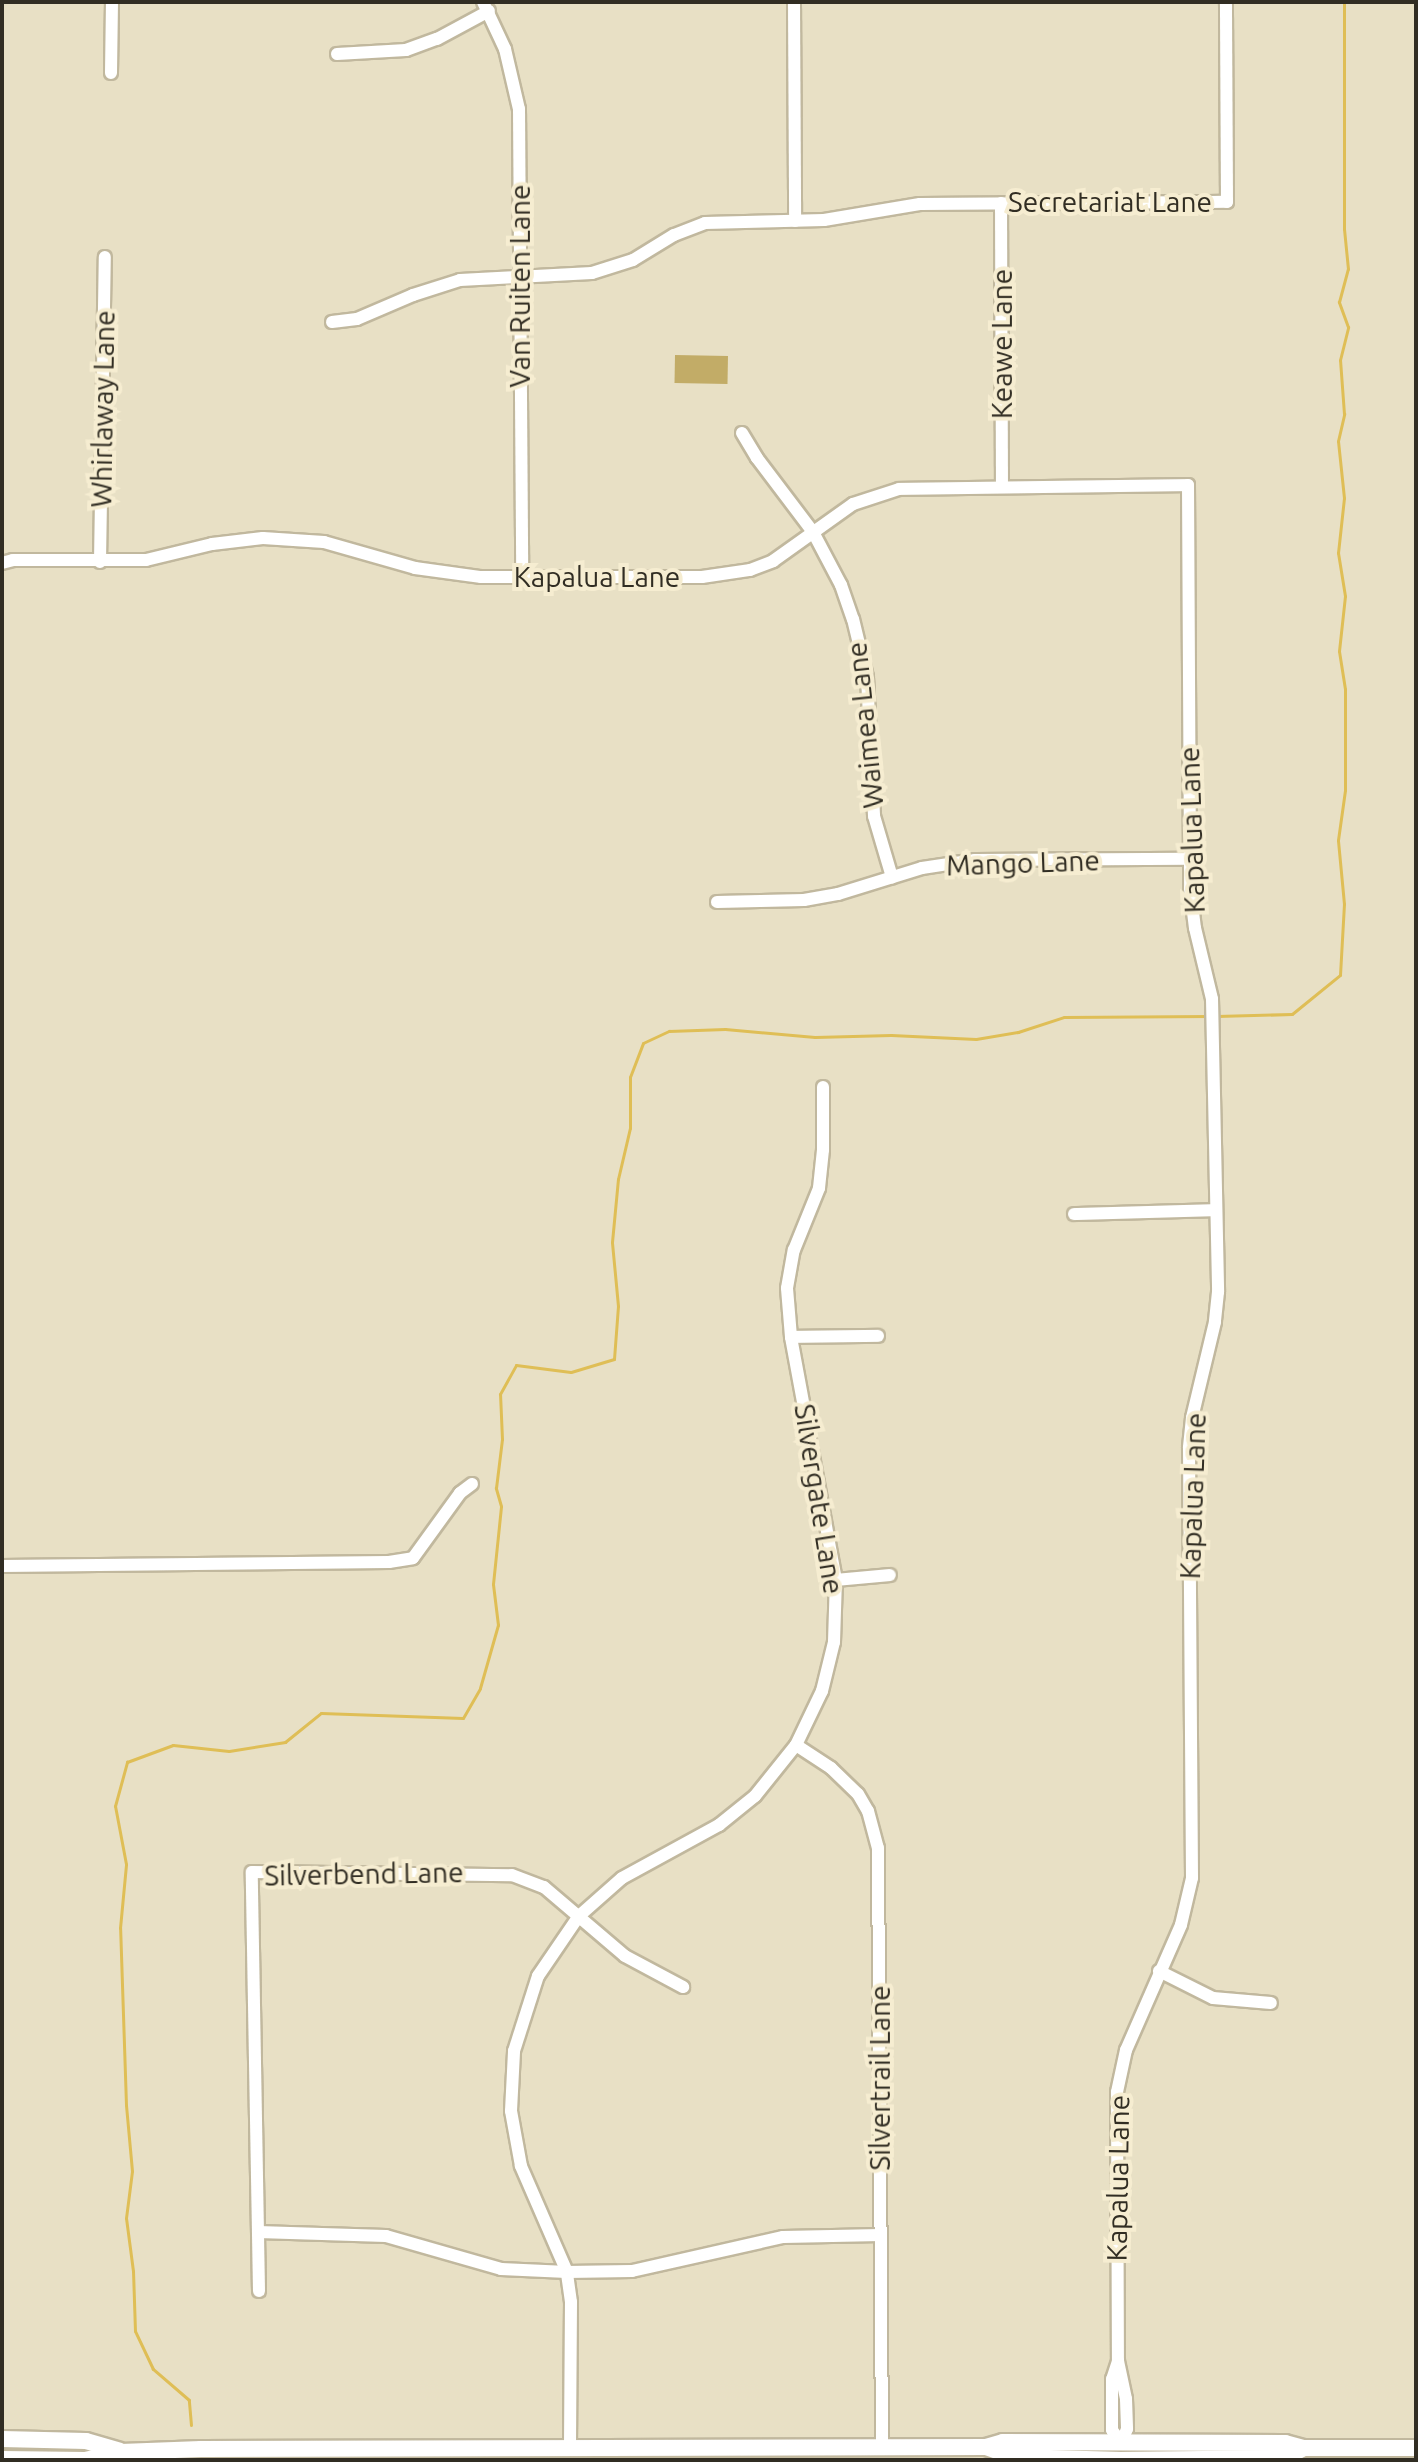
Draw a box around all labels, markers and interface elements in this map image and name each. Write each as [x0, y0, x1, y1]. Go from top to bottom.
street label: Van Ruiten Lane [503, 184, 537, 388]
street label: Secretariat Lane [1008, 185, 1212, 219]
street label: Keawe Lane [985, 269, 1019, 419]
street label: Whirlaway Lane [84, 310, 122, 508]
street label: Kapalua Lane [514, 560, 680, 594]
street label: Waimea Lane [840, 640, 890, 810]
street label: Kapalua Lane [1172, 746, 1212, 914]
street label: Mango Lane [946, 844, 1100, 882]
street label: Silvergate Lane [787, 1402, 851, 1596]
street label: Kapalua Lane [1173, 1412, 1213, 1580]
street label: Silverbend Lane [264, 1855, 464, 1893]
street label: Silvertrail Lane [863, 1985, 897, 2171]
street label: Kapalua Lane [1100, 2095, 1136, 2261]

